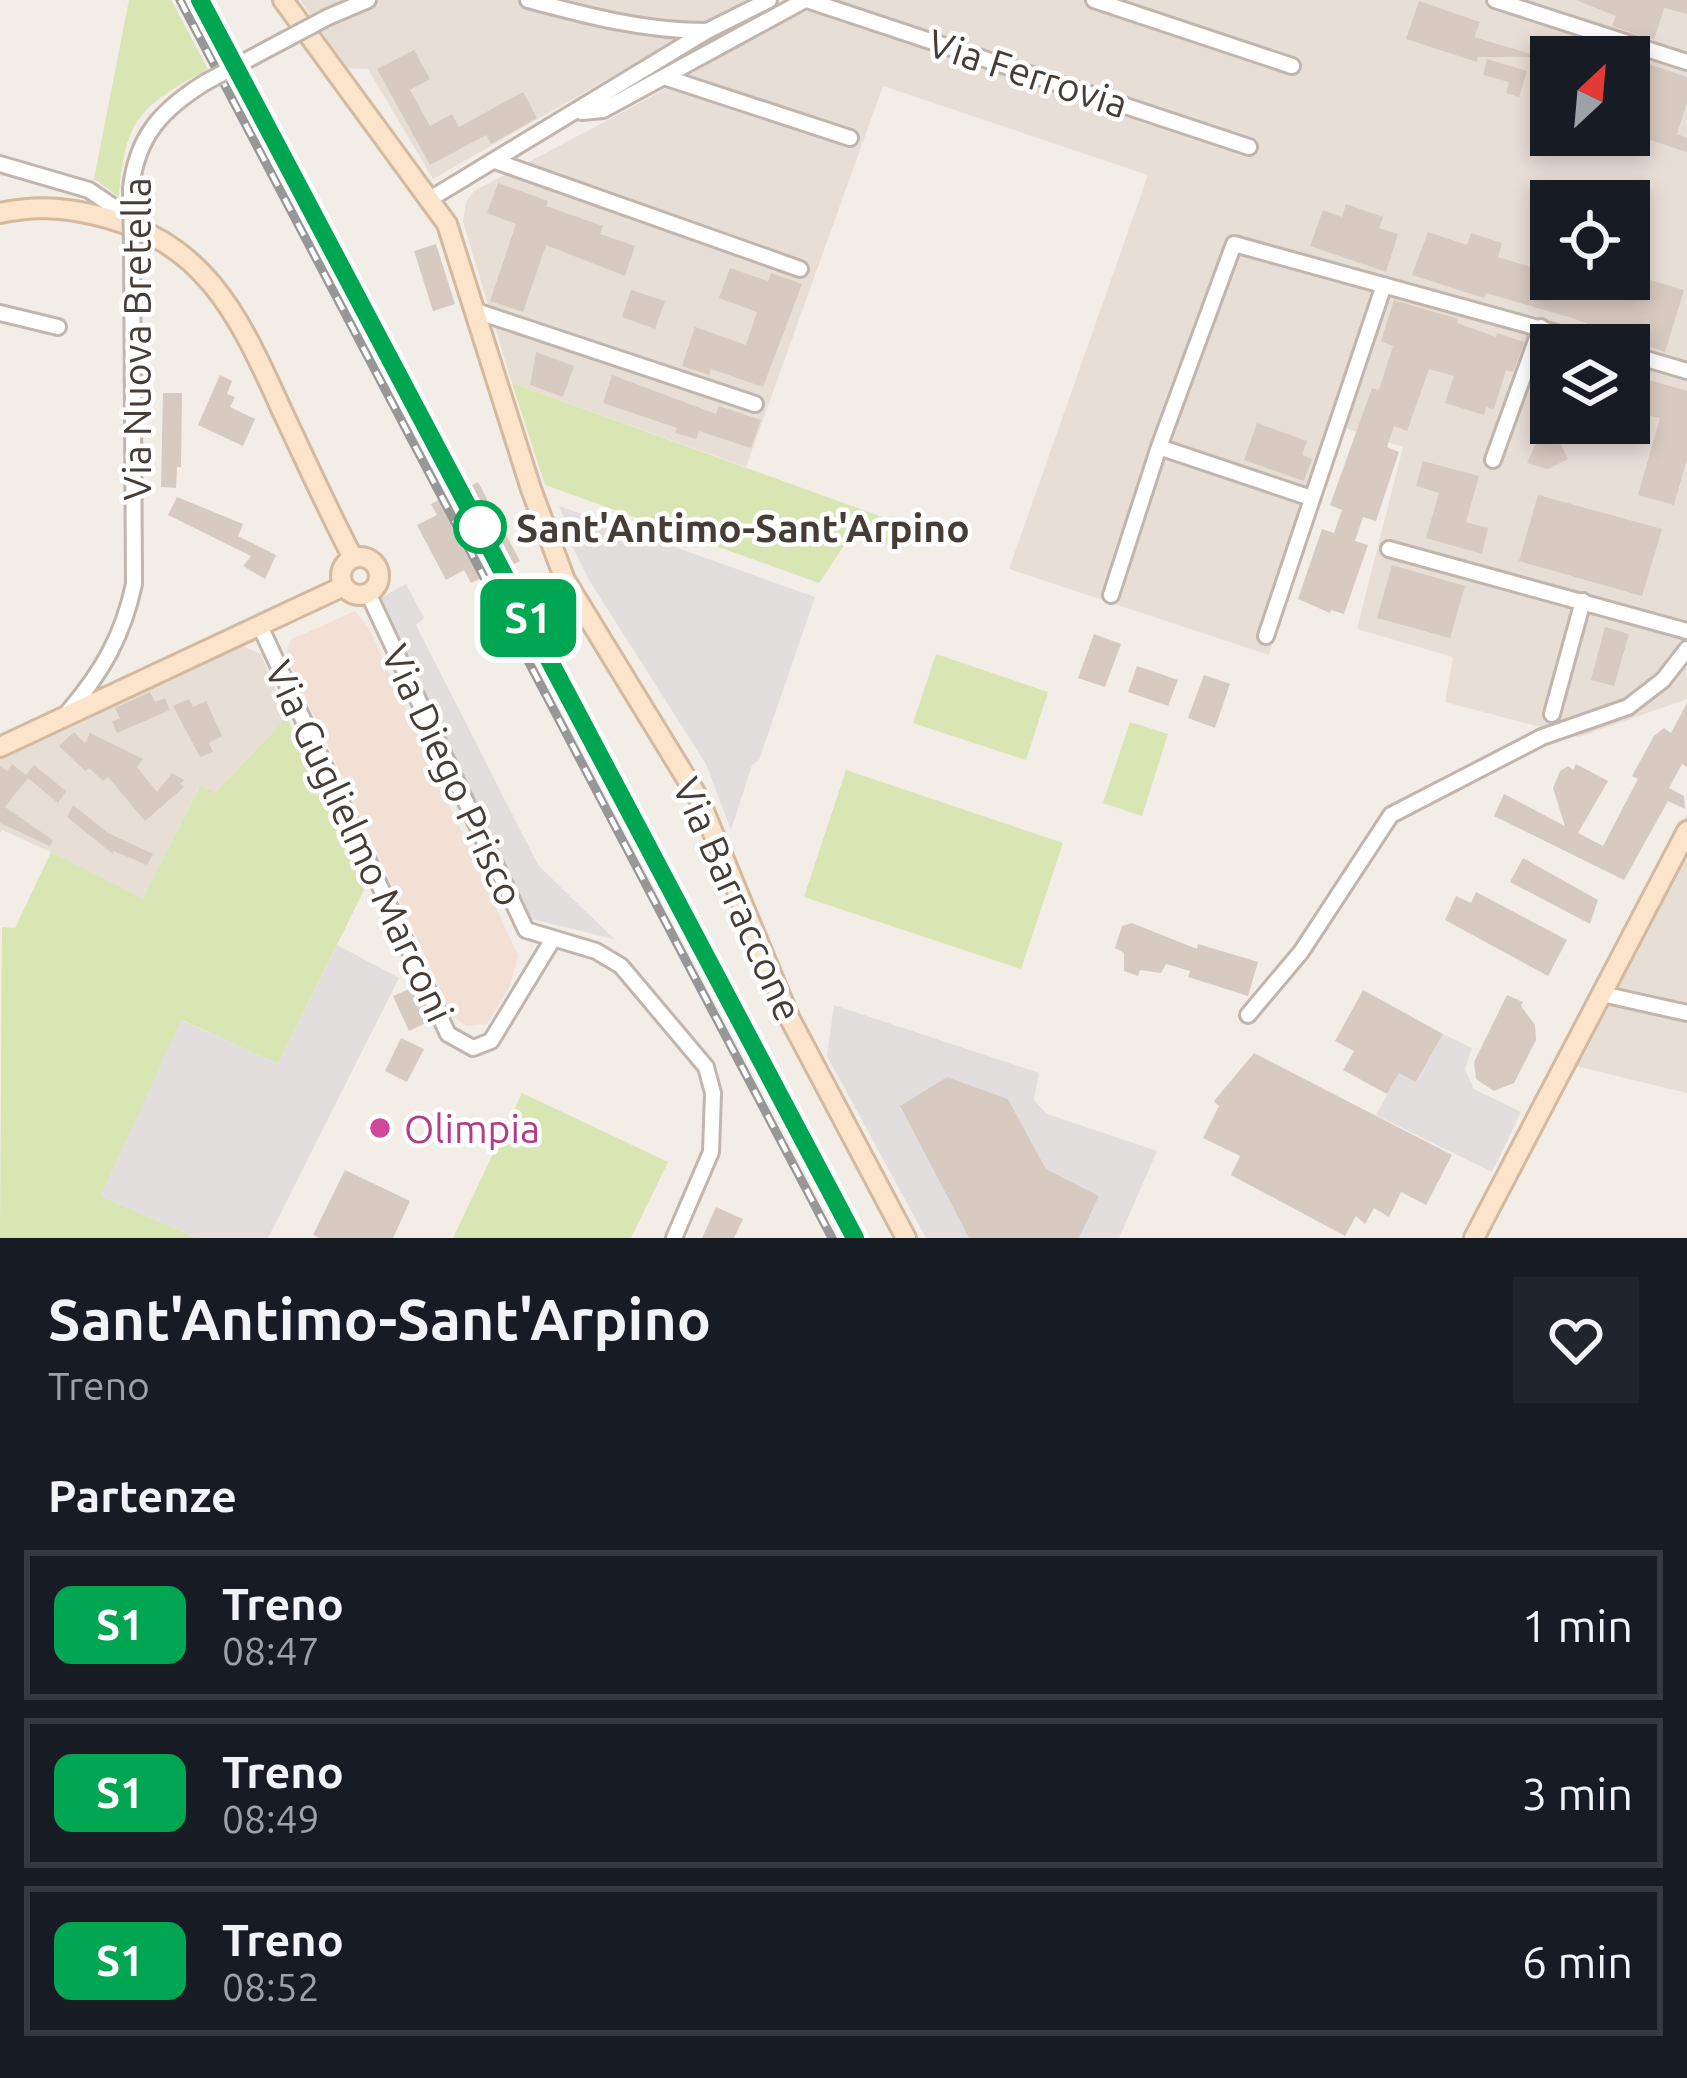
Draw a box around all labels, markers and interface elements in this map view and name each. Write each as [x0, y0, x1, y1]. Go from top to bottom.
street label: Via Ferrovia [923, 21, 1133, 125]
north arrow [1530, 36, 1650, 156]
map controls [1530, 36, 1650, 444]
street label: Via Nuova Bretella [115, 177, 158, 501]
button: locate [1530, 180, 1650, 300]
button: layers [1530, 324, 1650, 444]
marker: Sant'Antimo-Sant'Arpino [455, 502, 505, 552]
place label: Sant'Antimo-Sant'Arpino [516, 506, 970, 549]
line badge: S1 [474, 579, 582, 657]
text: S1 [504, 594, 552, 641]
street label: Via Diego Prisco [374, 638, 532, 912]
street label: Via Guglielmo Marconi [257, 654, 463, 1028]
street label: Via Barraccone [665, 771, 811, 1027]
place label: Olimpia [404, 1107, 540, 1150]
marker: Olimpia [367, 1115, 393, 1141]
button: heart [1513, 1277, 1639, 1403]
text: Sant'Antimo-Sant'Arpino [48, 1287, 711, 1351]
text: Treno [48, 1364, 150, 1407]
text: Partenze [48, 1470, 237, 1521]
text: Treno [222, 1578, 344, 1629]
text: 1 min [1522, 1600, 1633, 1651]
text: S1 [96, 1601, 144, 1648]
text: 08:47 [222, 1629, 320, 1672]
text: Treno [222, 1746, 344, 1797]
text: 3 min [1522, 1768, 1633, 1819]
text: S1 [96, 1769, 144, 1816]
text: 08:49 [222, 1797, 320, 1840]
text: Treno [222, 1914, 344, 1965]
text: 6 min [1522, 1936, 1633, 1987]
text: S1 [96, 1937, 144, 1984]
text: 08:52 [222, 1965, 320, 2008]

